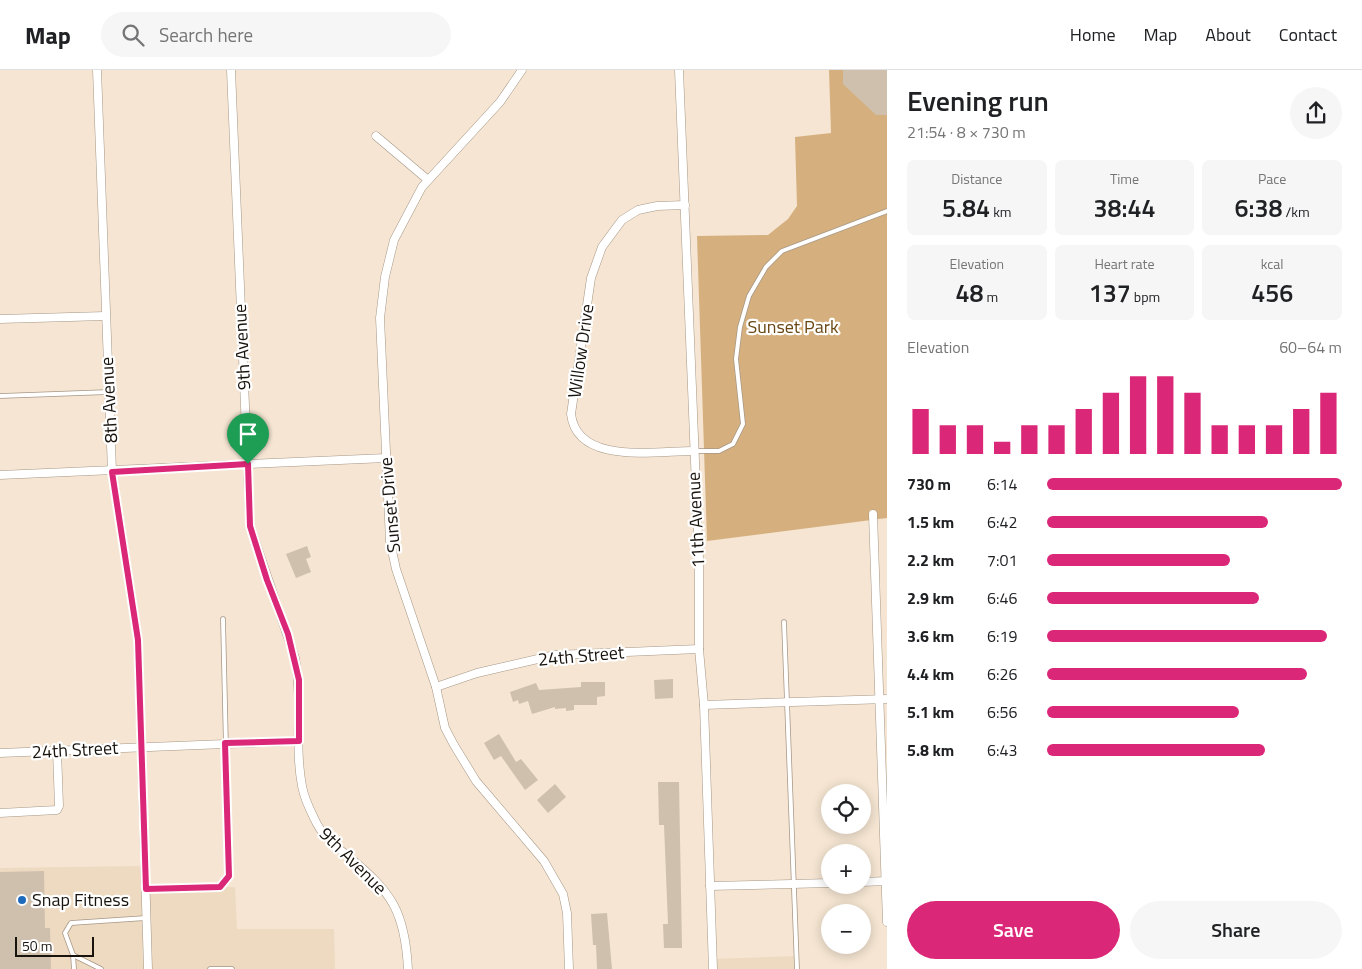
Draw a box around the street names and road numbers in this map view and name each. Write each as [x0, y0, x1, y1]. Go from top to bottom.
street label: Willow Drive [561, 302, 600, 400]
street label: 9th Avenue [226, 303, 257, 391]
street label: 8th Avenue [93, 356, 124, 444]
street label: Sunset Drive [372, 456, 407, 554]
street label: 11th Avenue [679, 471, 712, 569]
street label: 24th Street [537, 638, 626, 673]
street label: 24th Street [31, 734, 120, 765]
street label: 9th Avenue [313, 821, 393, 901]

